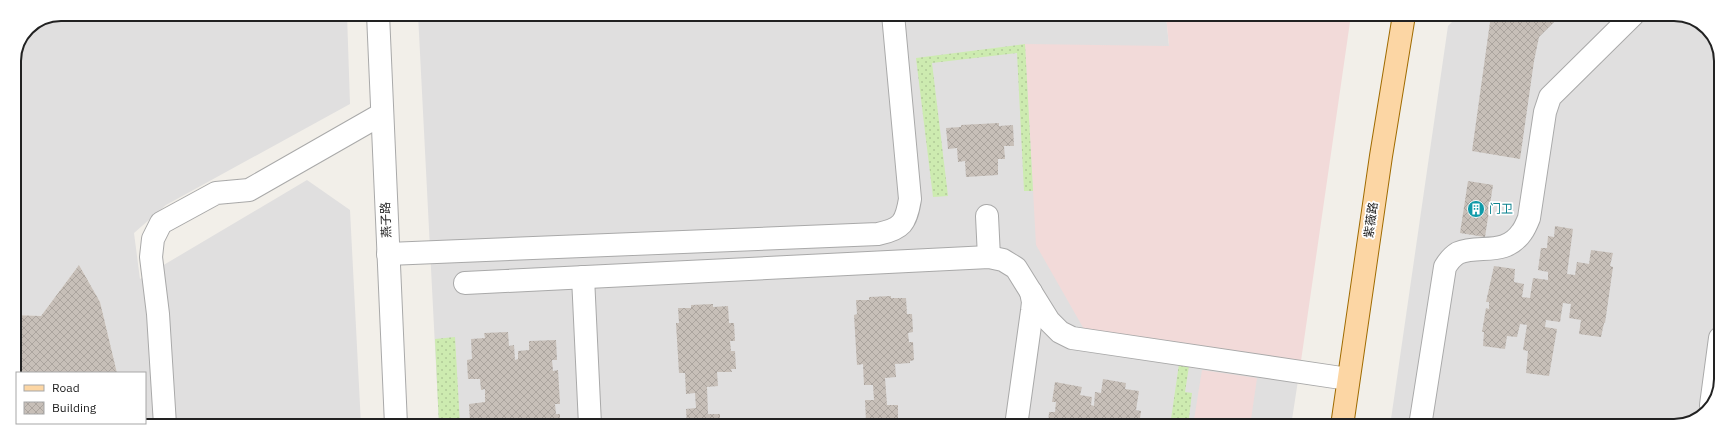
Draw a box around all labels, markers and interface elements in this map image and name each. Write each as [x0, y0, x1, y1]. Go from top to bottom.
building icon: 门卫 [1466, 199, 1486, 219]
street label: 紫薇路 [1361, 201, 1380, 239]
place label: 门卫 [1489, 201, 1513, 216]
street label: 燕子路 [377, 202, 394, 238]
legend [16, 372, 146, 424]
text: Road [52, 380, 80, 395]
text: Building [52, 400, 97, 415]

